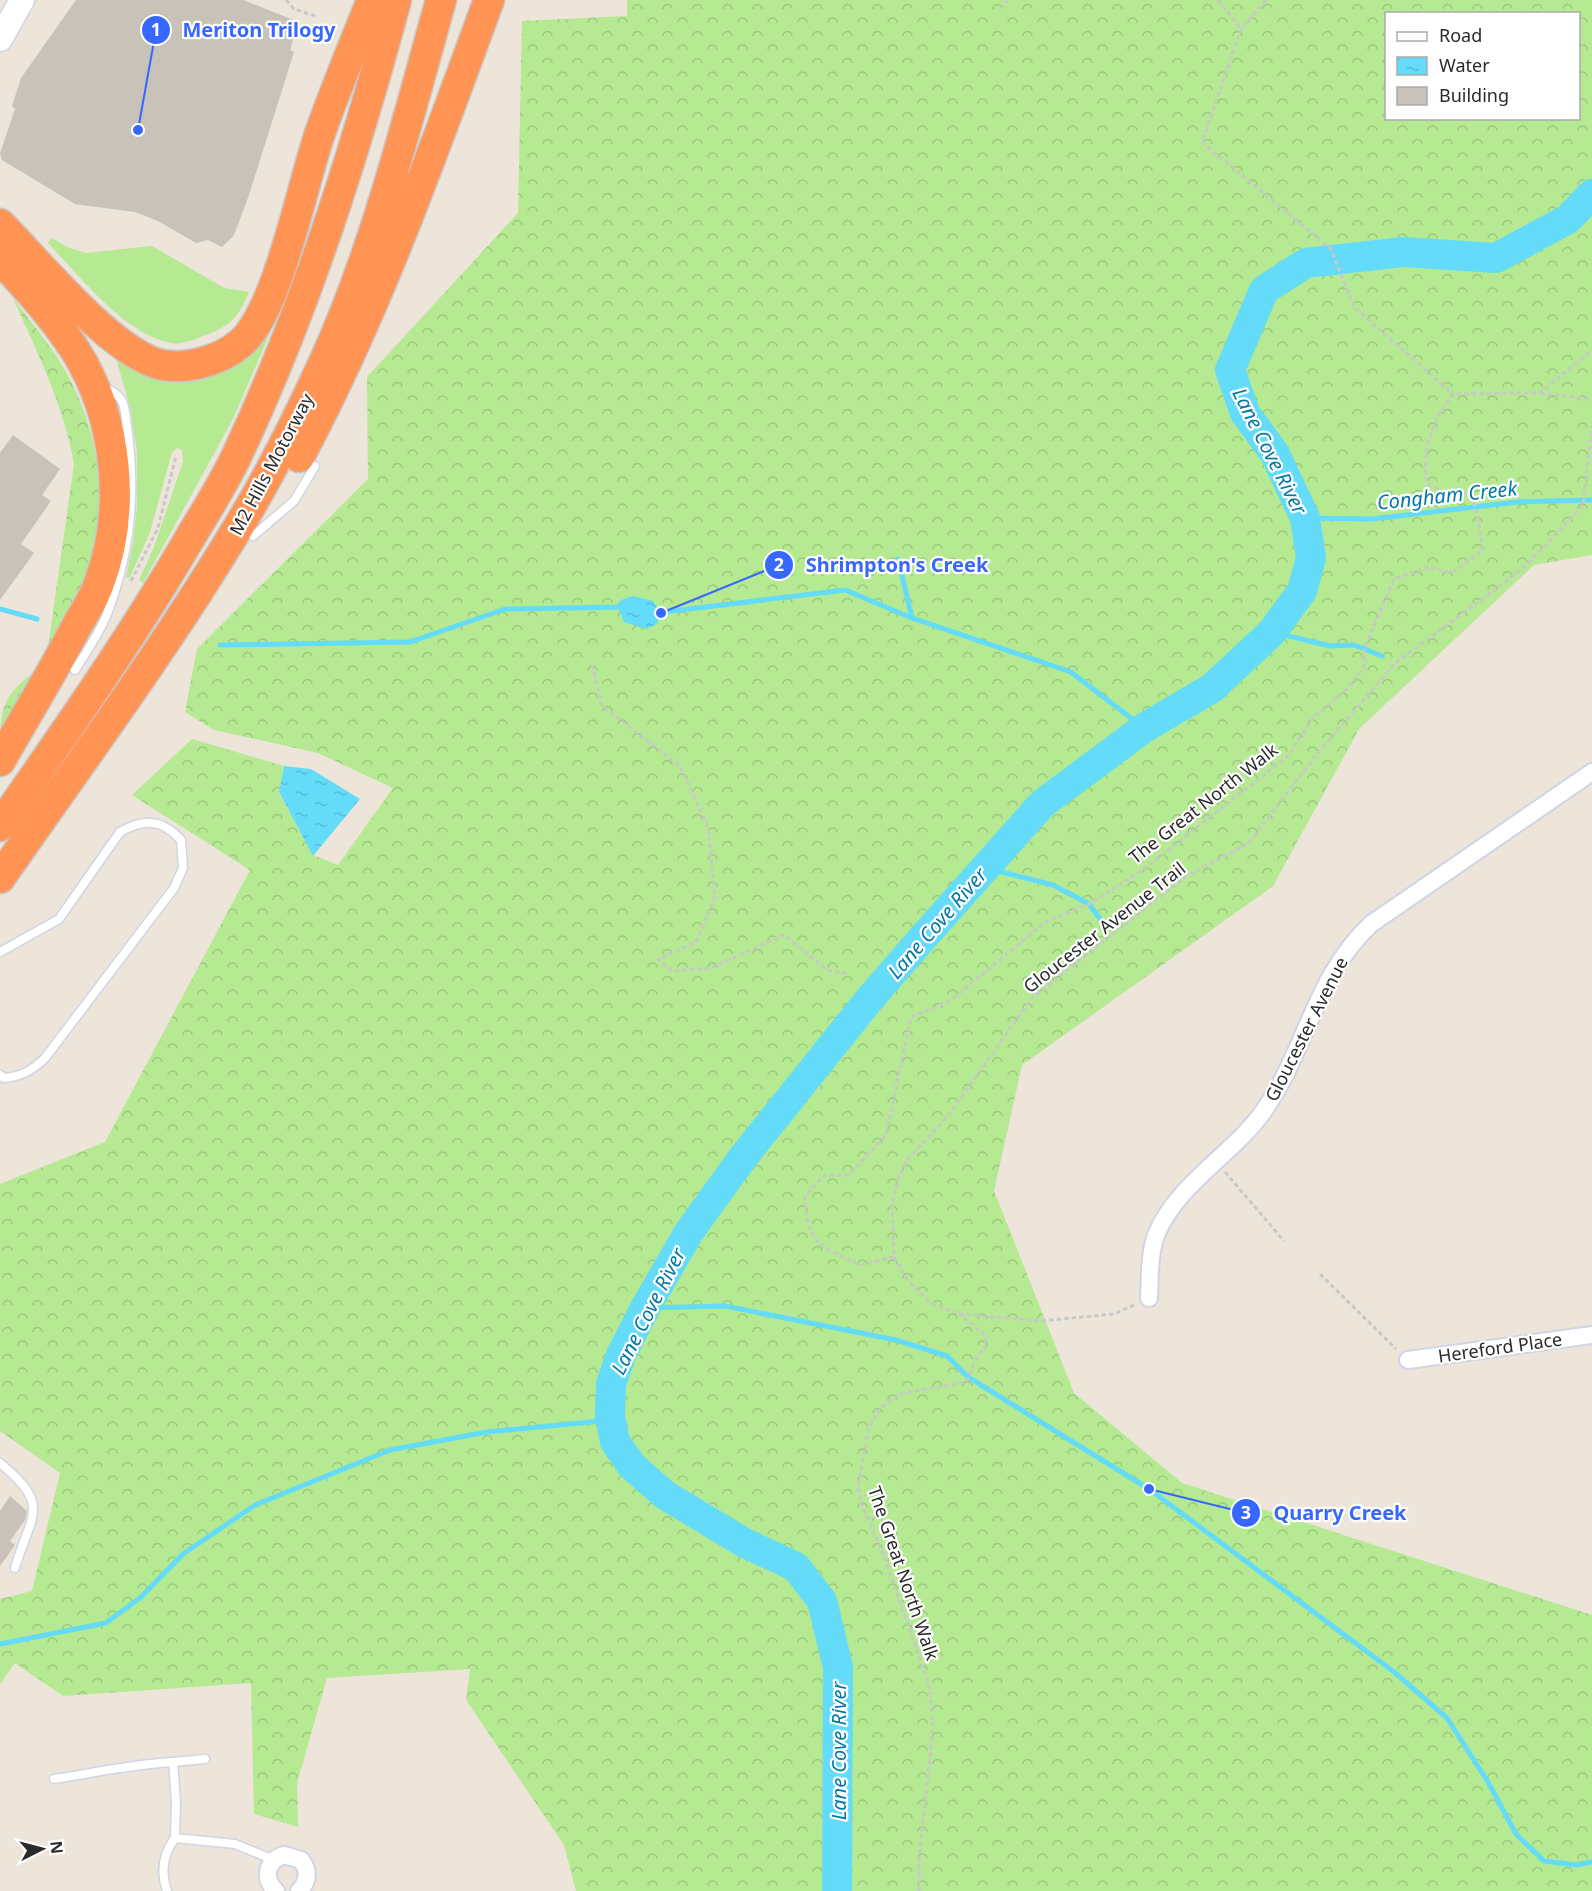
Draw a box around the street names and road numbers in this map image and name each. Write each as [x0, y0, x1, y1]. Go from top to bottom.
street label: M2 Hills Motorway [223, 388, 319, 539]
street label: The Great North Walk [1124, 737, 1283, 869]
street label: Gloucester Avenue Trail [1018, 856, 1190, 998]
street label: Gloucester Avenue [1259, 953, 1353, 1105]
street label: Hereford Place [1436, 1326, 1564, 1368]
street label: The Great North Walk [863, 1483, 945, 1664]

